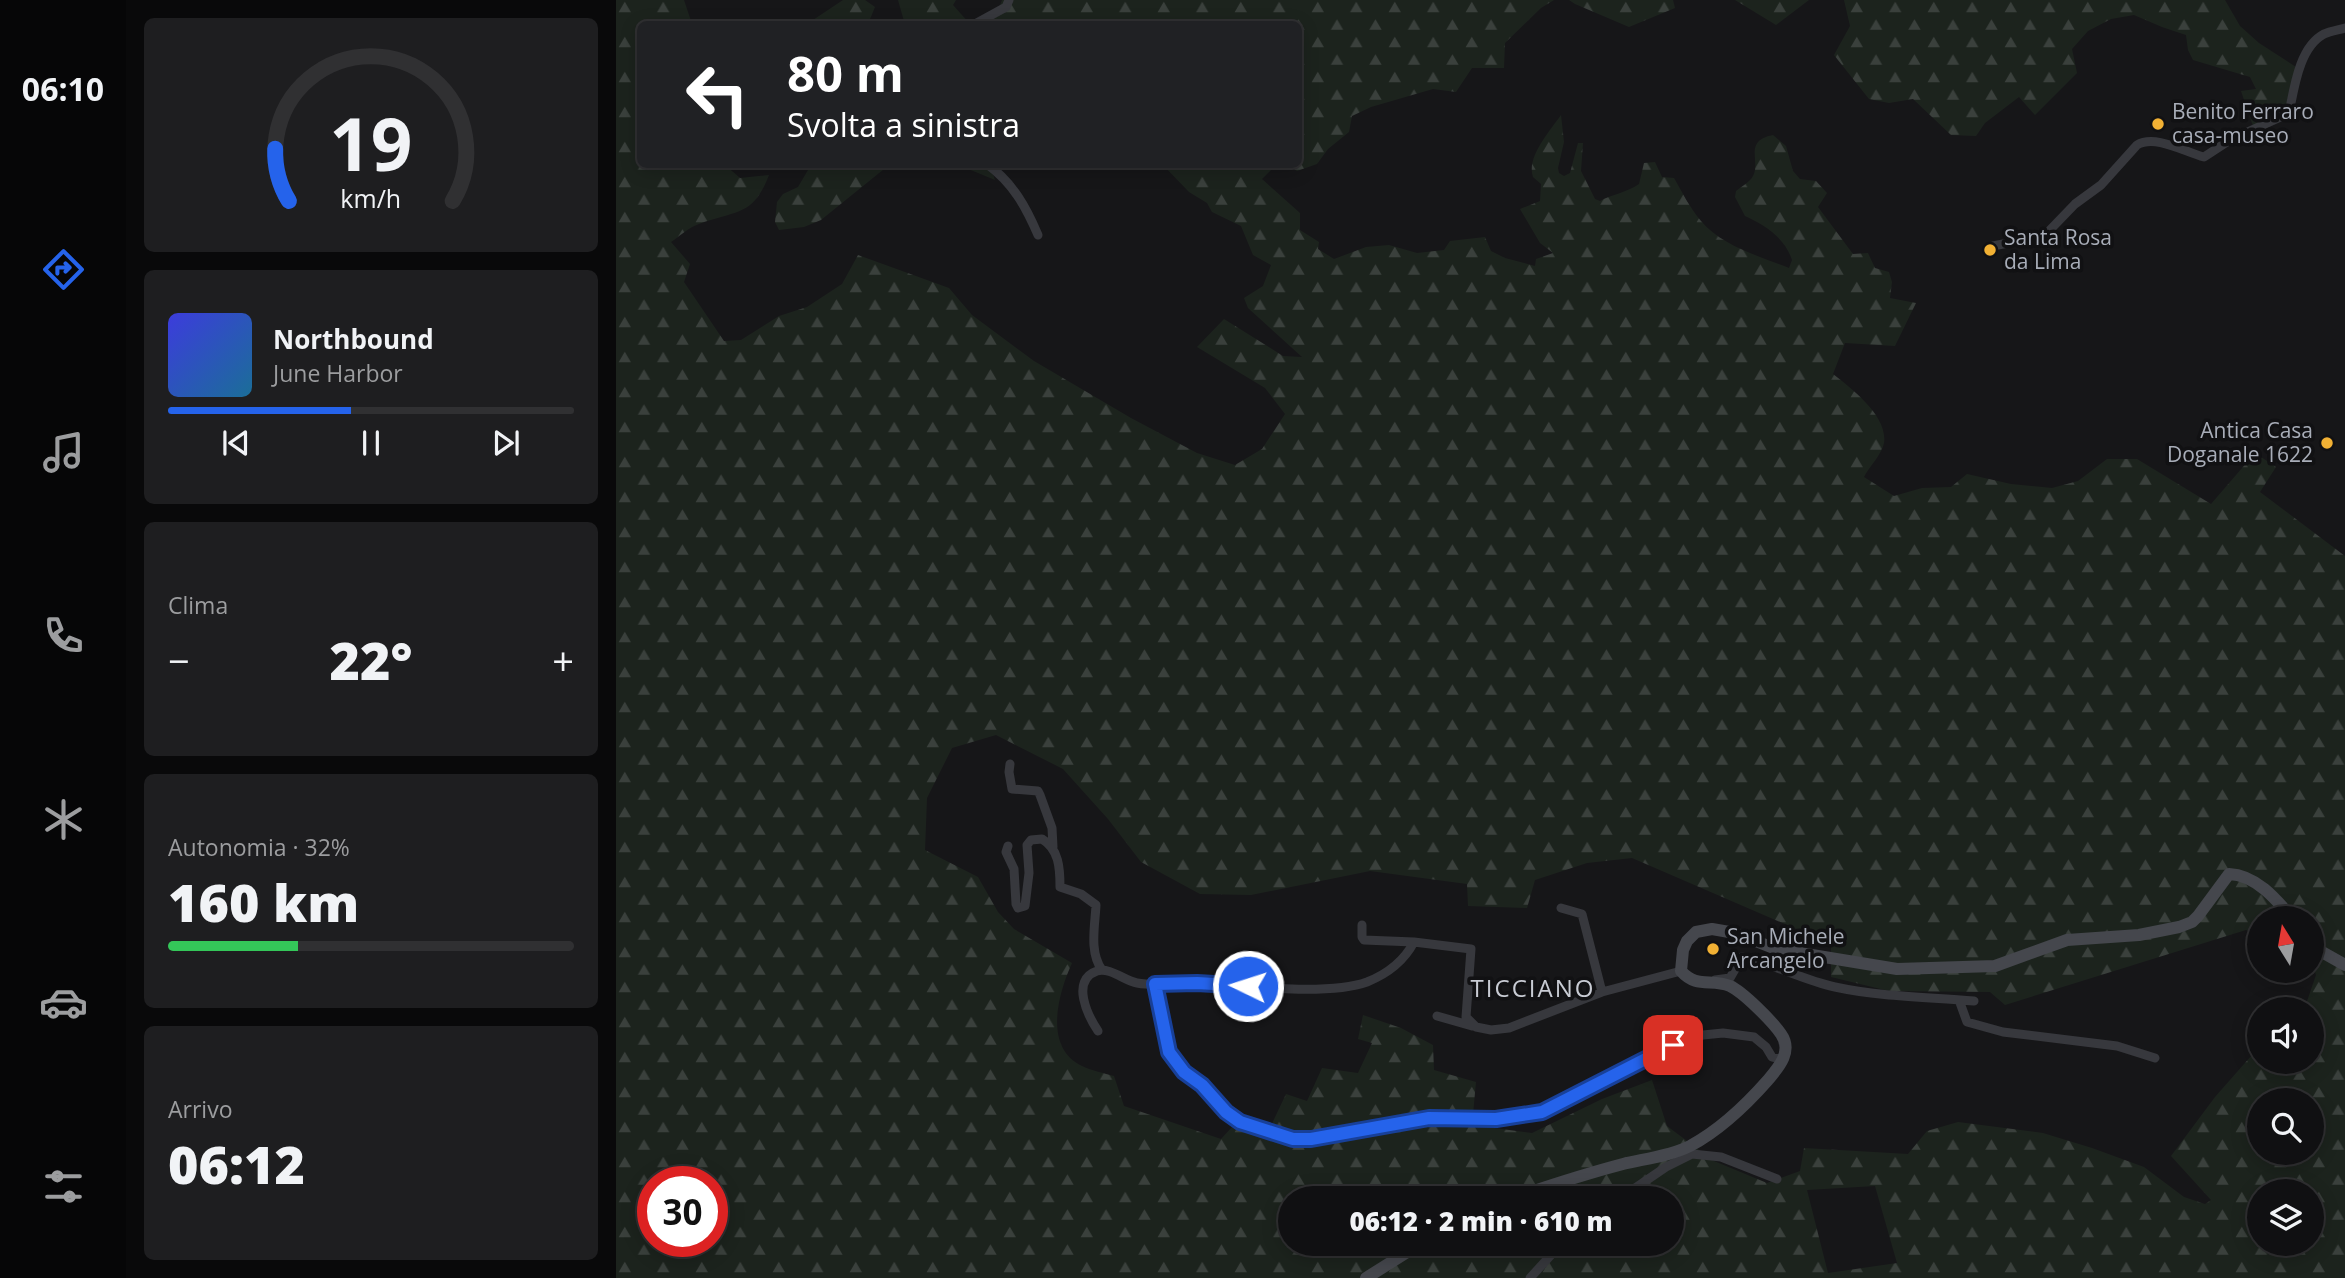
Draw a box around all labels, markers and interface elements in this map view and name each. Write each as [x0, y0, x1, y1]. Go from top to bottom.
text: 80 m [787, 40, 904, 106]
icon: left [672, 49, 763, 140]
text: 06:10 [22, 67, 104, 110]
text: 19 [329, 93, 413, 192]
place label: Benito Ferraro casa-museo [2172, 97, 2314, 149]
text: Svolta a sinistra [787, 103, 1020, 146]
marker: Benito Ferraro casa-museo [2150, 116, 2166, 132]
text: km/h [341, 181, 401, 215]
place label: Santa Rosa da Lima [2004, 223, 2112, 275]
marker: Santa Rosa da Lima [1982, 242, 1998, 258]
icon: directions [39, 245, 88, 294]
text: Northbound [273, 321, 434, 357]
text: June Harbor [273, 357, 403, 389]
place label: Antica Casa Doganale 1622 [2167, 416, 2313, 468]
icon: previous [217, 424, 255, 462]
icon: pause [352, 424, 390, 462]
icon: next [487, 424, 525, 462]
icon: music [39, 428, 88, 477]
marker: Antica Casa Doganale 1622 [2319, 435, 2335, 451]
text: Clima [168, 589, 228, 621]
icon: phone [39, 611, 88, 660]
text: 22° [330, 624, 412, 695]
text: − [168, 634, 190, 686]
text: + [552, 634, 574, 686]
icon: climate [39, 795, 88, 844]
text: Autonomia · 32% [168, 831, 350, 863]
text: 160 km [168, 866, 359, 937]
north arrow [2247, 906, 2324, 984]
map controls [2247, 906, 2324, 1256]
place label: San Michele Arcangelo [1727, 922, 1845, 974]
marker: San Michele Arcangelo [1705, 941, 1721, 957]
position arrow [1211, 949, 1285, 1023]
district label: TICCIANO [1471, 971, 1595, 1004]
icon: car [39, 978, 88, 1027]
button: sound [2247, 997, 2324, 1074]
pin [1643, 1015, 1703, 1075]
icon: arrive [1654, 1026, 1692, 1064]
button: search [2247, 1088, 2324, 1165]
text: Arrivo [168, 1093, 232, 1125]
text: 06:12 [168, 1128, 305, 1199]
icon: filters [39, 1162, 88, 1211]
speed limit sign: 30 [637, 1166, 728, 1257]
button: layers [2247, 1179, 2324, 1256]
text: 06:12 · 2 min · 610 m [1350, 1203, 1612, 1239]

